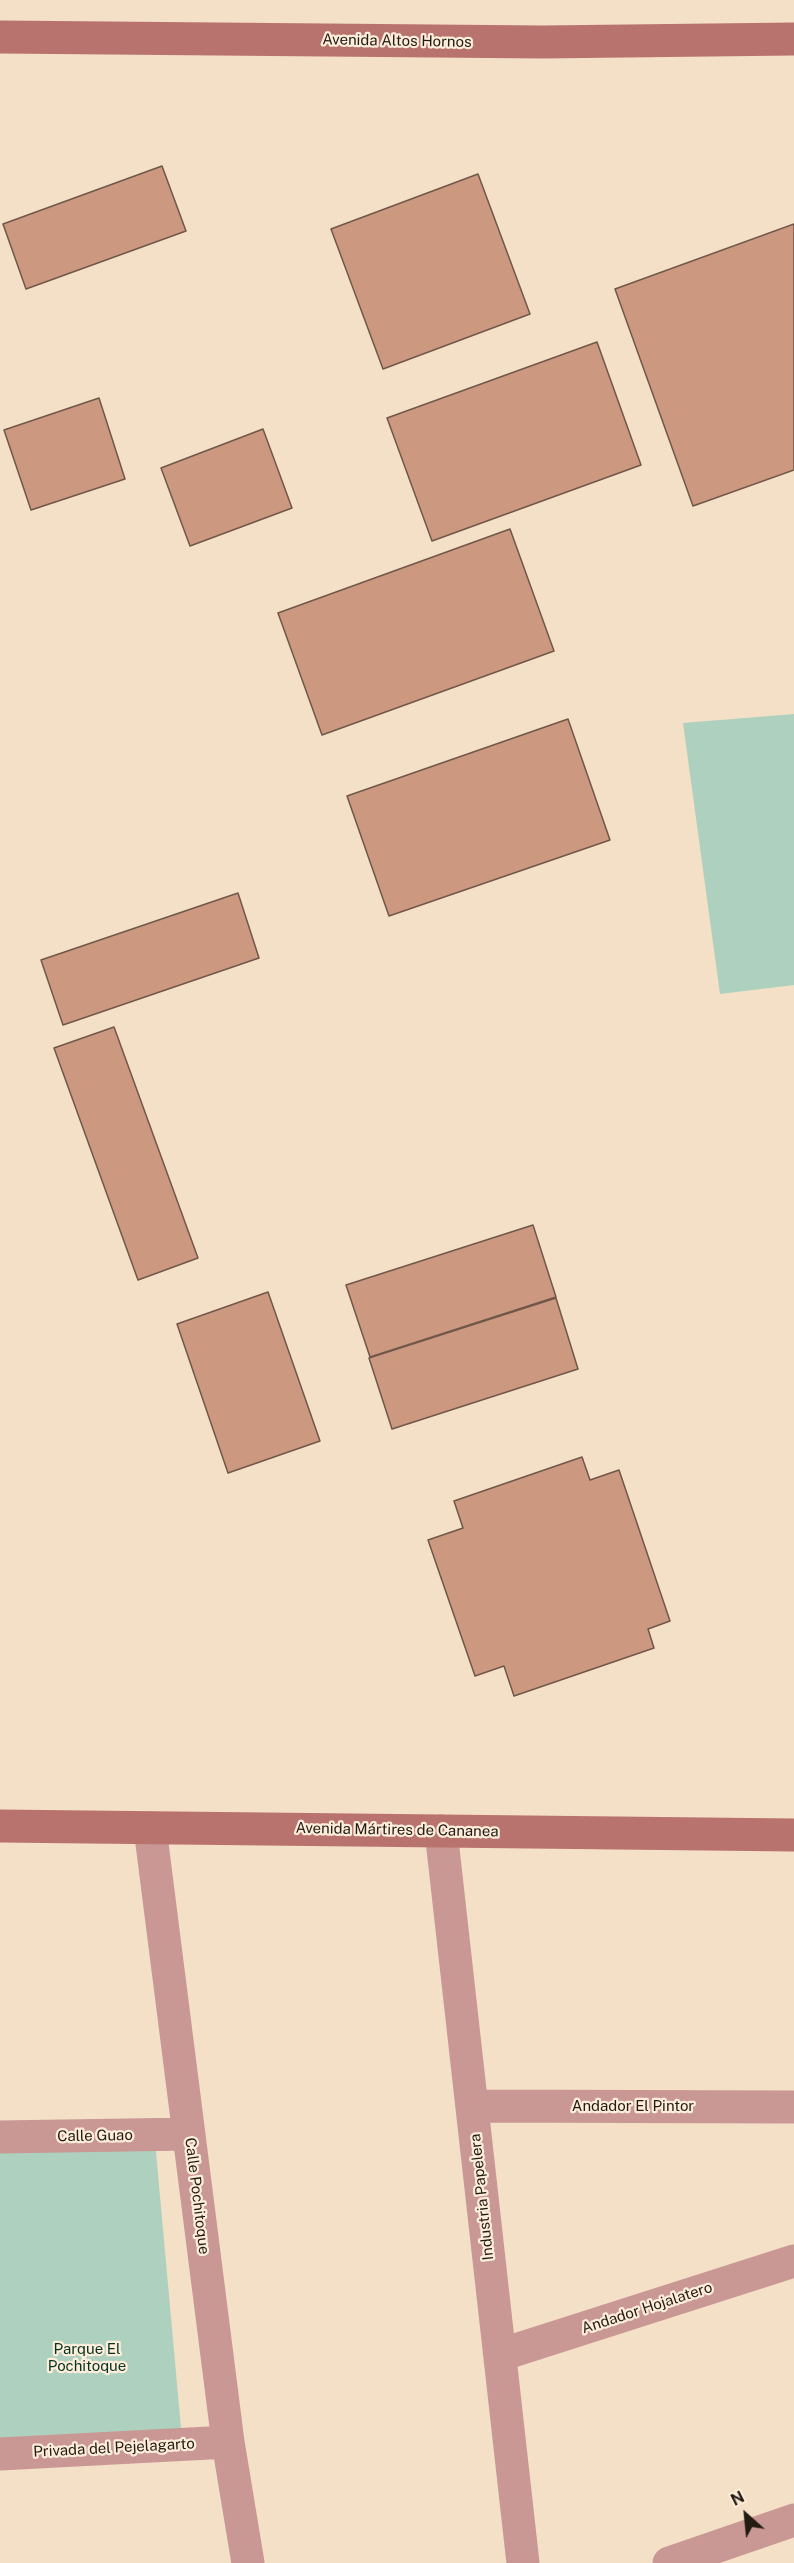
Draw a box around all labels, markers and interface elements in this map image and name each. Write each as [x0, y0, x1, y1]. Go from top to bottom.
street label: Avenida Altos Hornos [322, 31, 472, 51]
street label: Avenida Mártires de Cananea [295, 1819, 499, 1841]
street label: Andador El Pintor [572, 2097, 694, 2115]
street label: Calle Guao [57, 2126, 133, 2146]
street label: Industria Papelera [466, 2133, 498, 2261]
street label: Calle Pochitoque [181, 2136, 213, 2256]
street label: Andador Hojalatero [579, 2278, 715, 2338]
park label: Parque El Pochitoque [48, 2340, 126, 2375]
street label: Privada del Pejelagarto [33, 2435, 195, 2461]
north arrow [716, 2485, 776, 2545]
text: N [728, 2487, 747, 2510]

